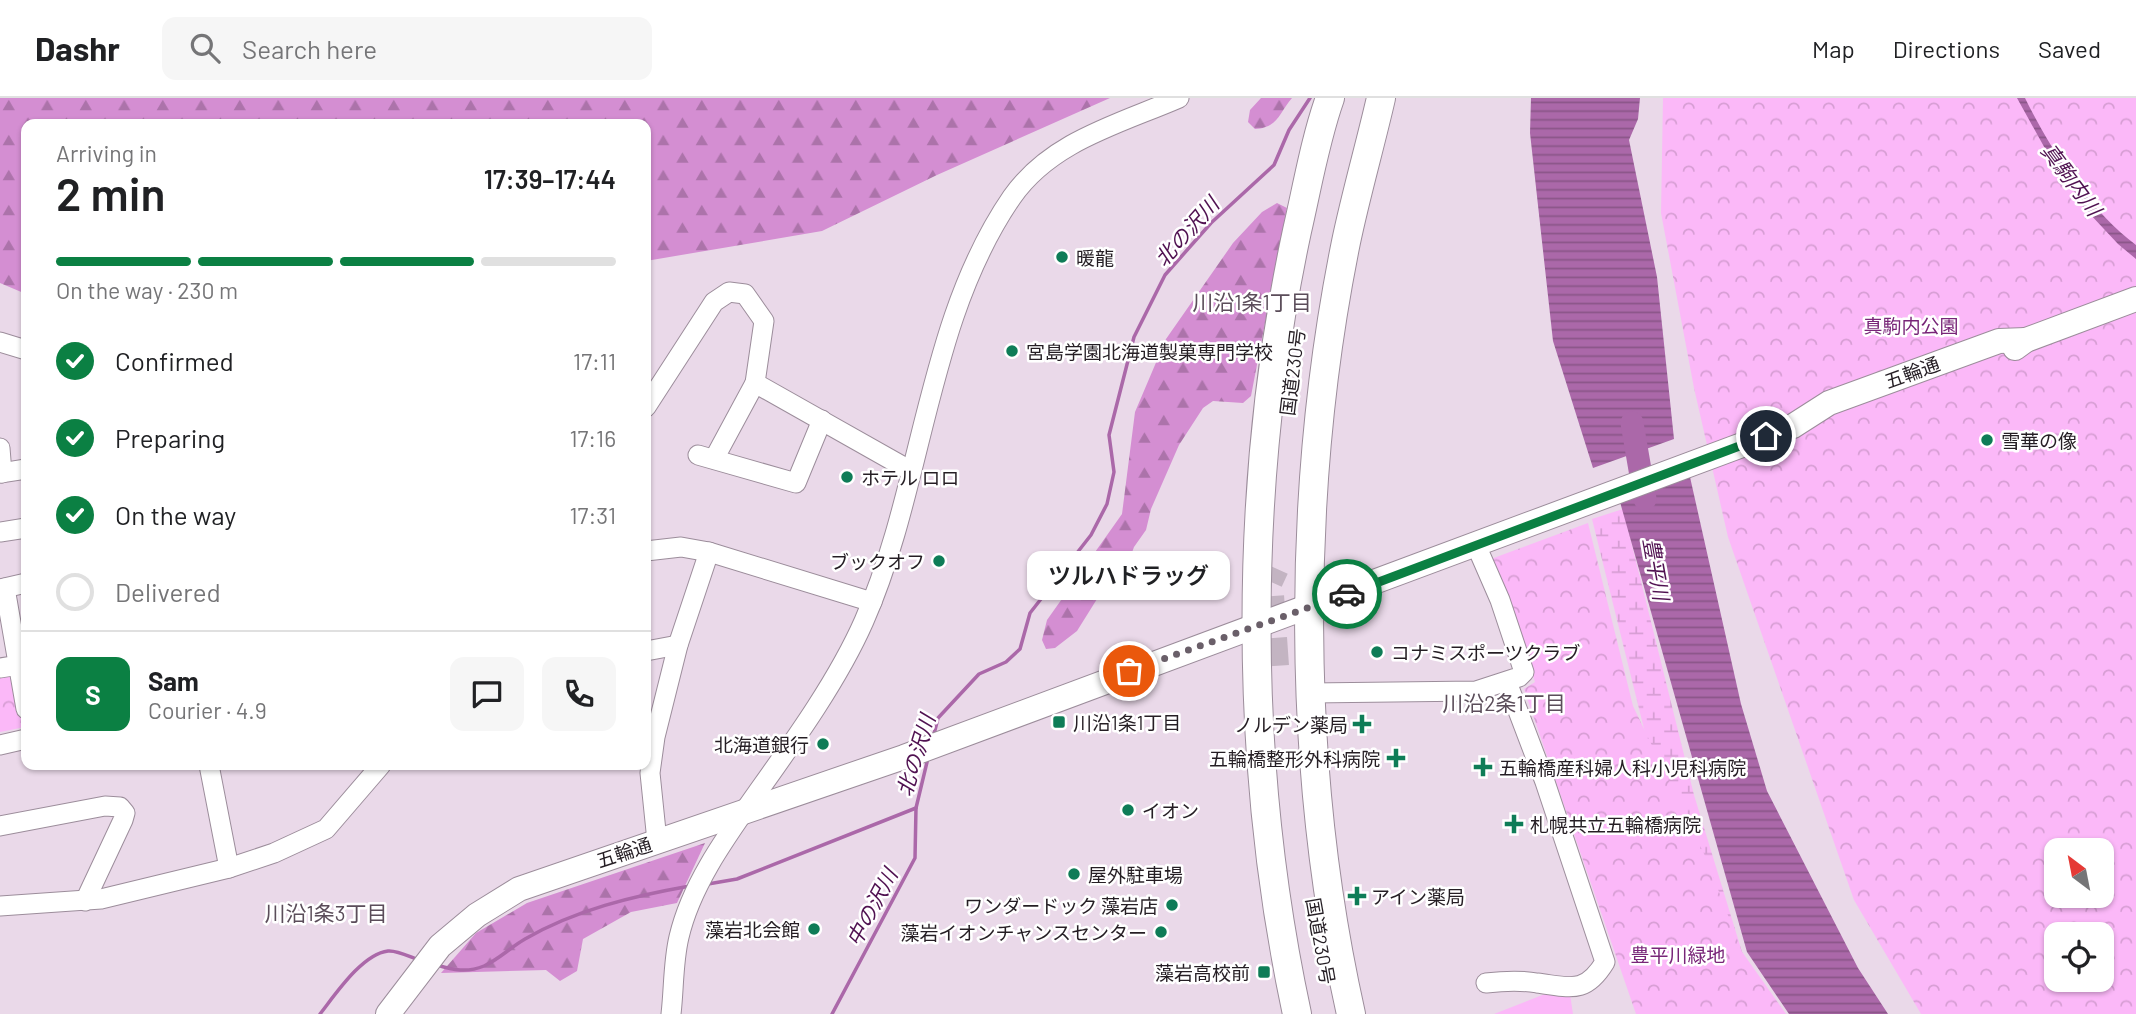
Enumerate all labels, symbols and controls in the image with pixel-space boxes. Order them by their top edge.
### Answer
search box [162,17,652,80]
text: Dashr [35,28,120,68]
icon: search [186,29,224,67]
text: Search here [242,33,377,64]
text: Map [1812,34,1855,63]
text: Directions [1893,34,2000,63]
text: Saved [2038,34,2101,63]
water label: 真駒内川 [2037,138,2108,222]
text: Arriving in [56,139,157,167]
text: 17:39–17:44 [484,163,616,194]
text: 2 min [56,165,165,220]
water label: 北の沢川 [1149,190,1225,271]
place label: 暖龍 [1076,246,1114,269]
marker: 暖龍 [1054,249,1070,265]
text: On the way · 230 m [56,276,238,304]
district label: 川沿1条1丁目 [1192,289,1312,314]
park label: 真駒内公園 [1863,314,1959,337]
street label: 国道230号 [1275,327,1309,417]
place label: 宮島学園北海道製菓専門学校 [1026,340,1273,363]
icon: check [56,342,94,380]
marker: 宮島学園北海道製菓専門学校 [1004,343,1020,359]
text: Confirmed [115,345,234,376]
text: 17:11 [573,347,616,375]
street label: 五輪通 [1881,351,1943,393]
pin [1736,406,1796,466]
icon: home [1747,417,1785,455]
icon: check [56,419,94,457]
text: Preparing [115,422,225,453]
text: 17:16 [569,424,616,452]
place label: 雪華の像 [2001,429,2077,452]
marker: 雪華の像 [1979,432,1995,448]
place label: ホテル ロロ [861,466,960,489]
marker: ホテル ロロ [839,469,855,485]
icon: check [56,496,94,534]
text: On the way [115,499,236,530]
text: 17:31 [570,501,616,529]
water label: 豊平川 [1639,536,1675,604]
place label: ブックオフ [830,550,925,573]
callout: ツルハドラッグ [1028,552,1230,601]
marker: ブックオフ [931,553,947,569]
courier [1312,559,1382,629]
text: ツルハドラッグ [1048,561,1209,589]
icon: car [1328,575,1366,613]
text: Delivered [115,576,221,607]
pin [1099,641,1159,701]
place label: コナミスポーツクラブ [1391,641,1581,664]
marker: コナミスポーツクラブ [1369,644,1385,660]
icon: bag [1110,652,1148,690]
button: chat [450,657,524,731]
button: phone [542,657,616,731]
text: Sam [148,665,199,696]
text: S [85,679,101,710]
district label: 川沿2条1丁目 [1442,690,1566,715]
text: Courier · 4.9 [148,696,267,724]
water label: 北の沢川 [891,709,940,799]
place label: 川沿1条1丁目 [1073,711,1181,734]
place label: ノルデン薬局 [1234,713,1348,736]
marker: 川沿1条1丁目 [1051,714,1067,730]
marker: ノルデン薬局 [1354,716,1370,732]
place label: 北海道銀行 [714,733,809,756]
marker: 北海道銀行 [815,736,831,752]
place label: 五輪橋整形外科病院 [1209,747,1380,770]
marker: 五輪橋整形外科病院 [1386,748,1406,768]
place label: 五輪橋産科婦人科小児科病院 [1499,756,1746,779]
marker: 五輪橋産科婦人科小児科病院 [1473,757,1493,777]
place label: イオン [1142,799,1199,822]
marker: イオン [1120,802,1136,818]
place label: 札幌共立五輪橋病院 [1530,813,1701,836]
marker: 札幌共立五輪橋病院 [1504,814,1524,834]
street label: 五輪通 [593,832,655,872]
north arrow [2044,838,2114,908]
map controls [2044,838,2114,992]
water label: 中の沢川 [840,862,903,950]
place label: 屋外駐車場 [1088,863,1183,886]
marker: 屋外駐車場 [1066,866,1082,882]
place label: アイン薬局 [1371,885,1465,908]
marker: アイン薬局 [1349,888,1365,904]
place label: ワンダードック 藻岩店 [964,894,1158,917]
street label: 国道230号 [1302,896,1340,986]
marker: ワンダードック 藻岩店 [1164,897,1180,913]
district label: 川沿1条3丁目 [264,900,388,925]
place label: 藻岩北会館 [705,918,800,941]
marker: 藻岩北会館 [806,921,822,937]
place label: 藻岩イオンチャンスセンター [901,921,1147,944]
button: locate [2044,922,2114,992]
marker: 藻岩イオンチャンスセンター [1153,924,1169,940]
park label: 豊平川緑地 [1630,943,1726,966]
place label: 藻岩高校前 [1155,961,1250,984]
marker: 藻岩高校前 [1256,964,1272,980]

